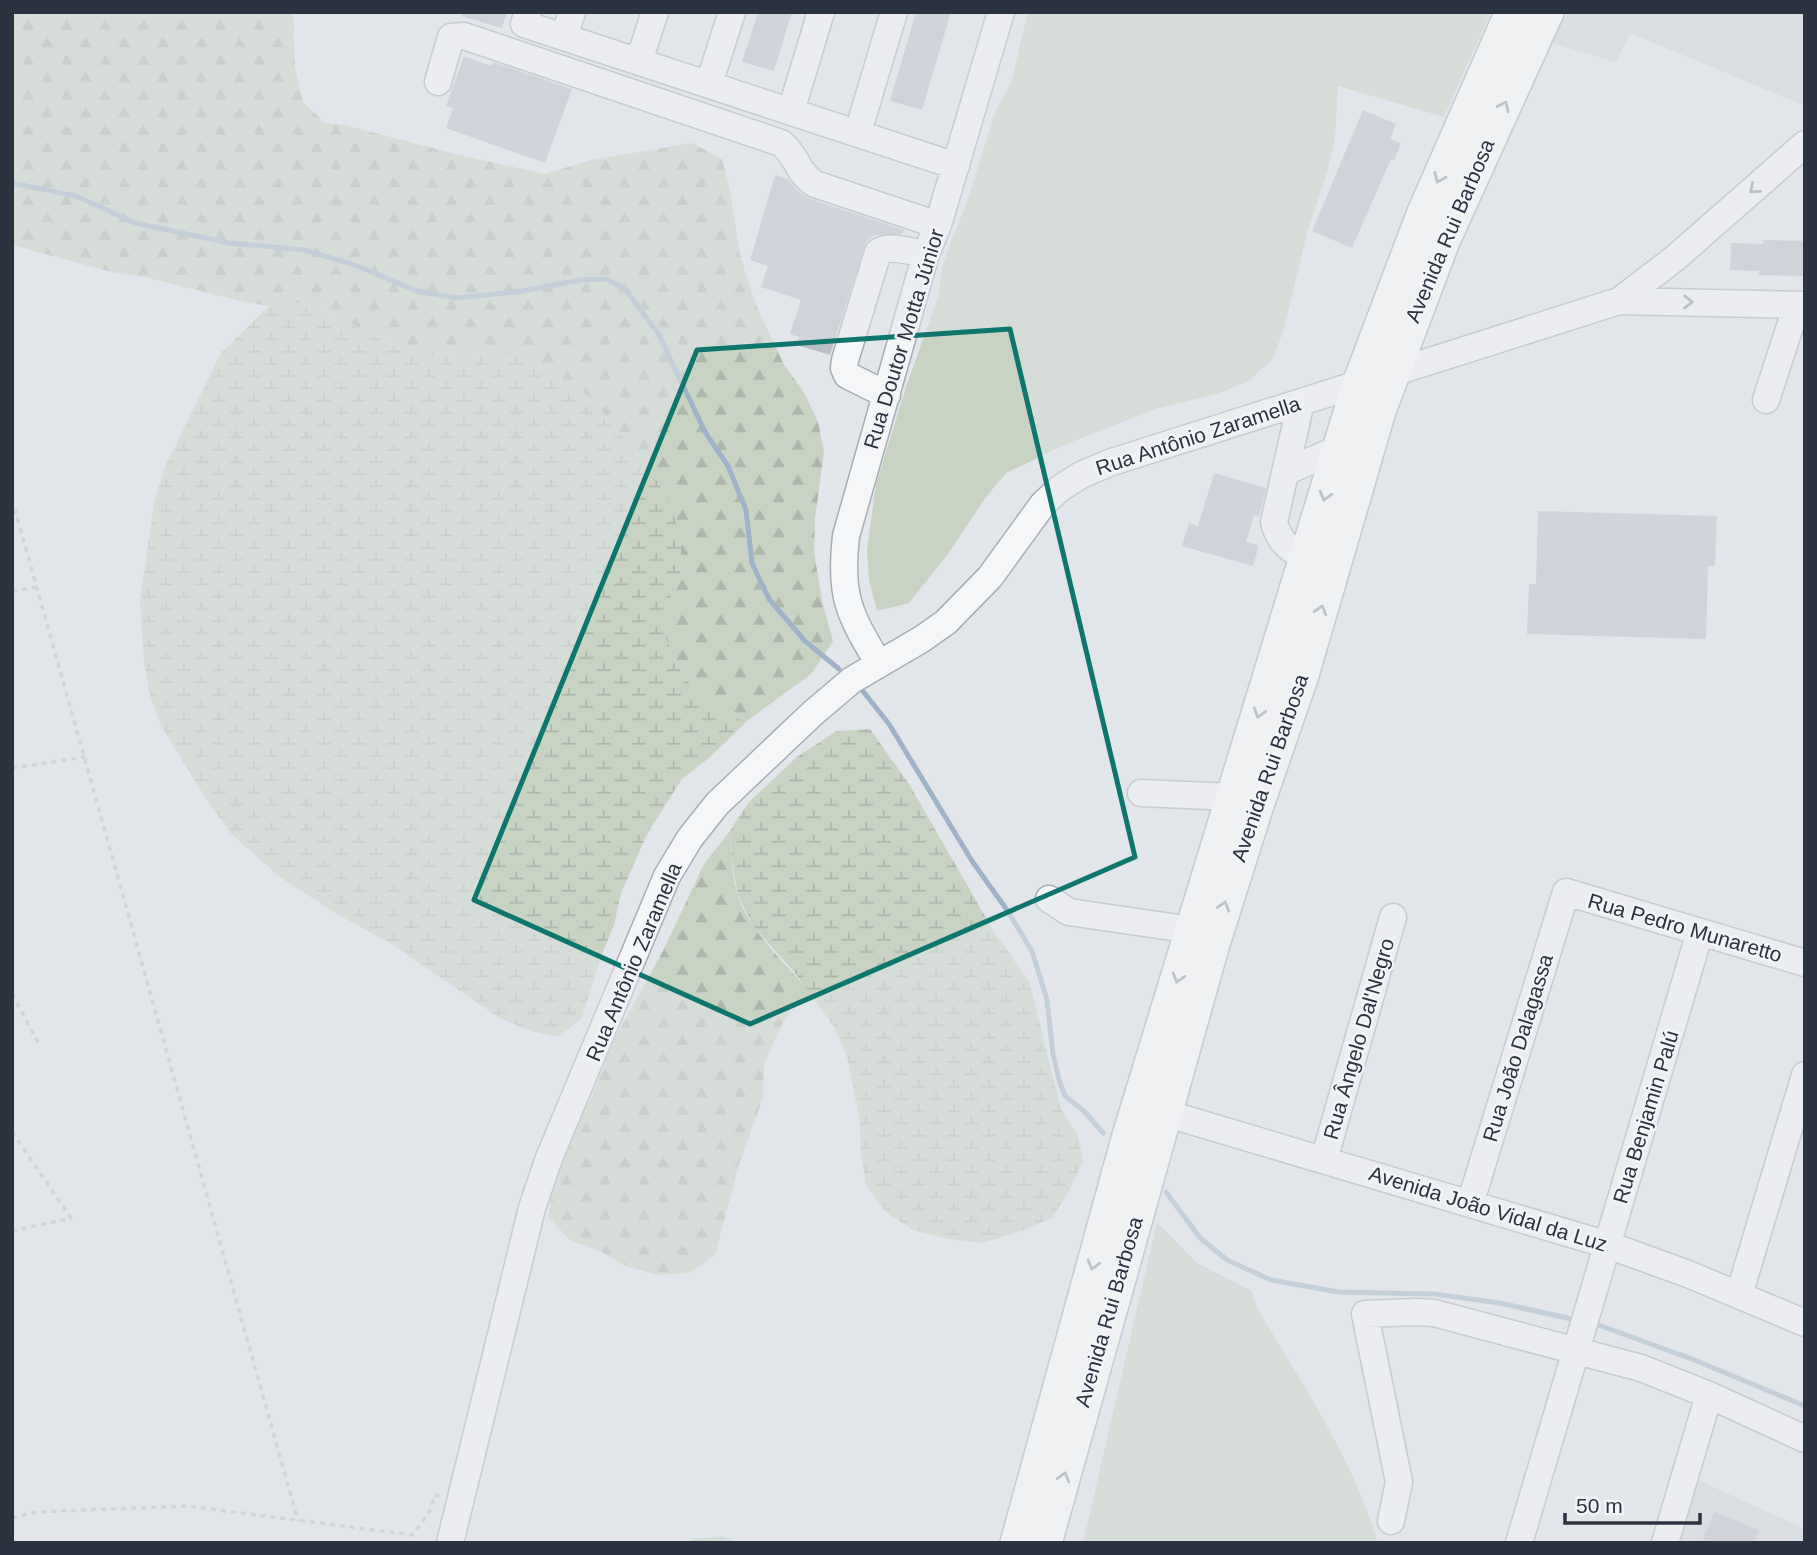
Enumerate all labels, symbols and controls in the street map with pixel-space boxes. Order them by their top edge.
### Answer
one-way arrow [1496,101,1510,114]
street label: Avenida Rui Barbosa [1400,135,1499,326]
one-way arrow [1433,171,1447,184]
one-way arrow [1749,181,1762,193]
street label: Rua Doutor Motta Júnior [859,226,948,452]
one-way arrow [1683,294,1693,310]
street label: Rua Antônio Zaramella [1093,391,1303,479]
one-way arrow [1318,489,1333,501]
one-way arrow [1312,604,1327,616]
street label: Avenida Rui Barbosa [1227,671,1313,865]
one-way arrow [1253,707,1267,719]
street label: Rua Antônio Zaramella [581,859,686,1065]
street label: Rua Pedro Munaretto [1585,889,1785,966]
one-way arrow [1215,900,1230,912]
street label: Rua Ângelo Dal'Negro [1319,936,1398,1142]
street label: Rua João Dalagassa [1478,951,1557,1144]
one-way arrow [1171,971,1186,983]
street label: Rua Benjamin Palú [1608,1028,1683,1206]
street label: Avenida João Vidal da Luz [1366,1161,1610,1256]
street label: Avenida Rui Barbosa [1070,1214,1147,1410]
one-way arrow [1087,1259,1101,1271]
one-way arrow [1055,1471,1070,1483]
scale bar [1565,1482,1700,1526]
text: 50 m [1576,1494,1623,1517]

